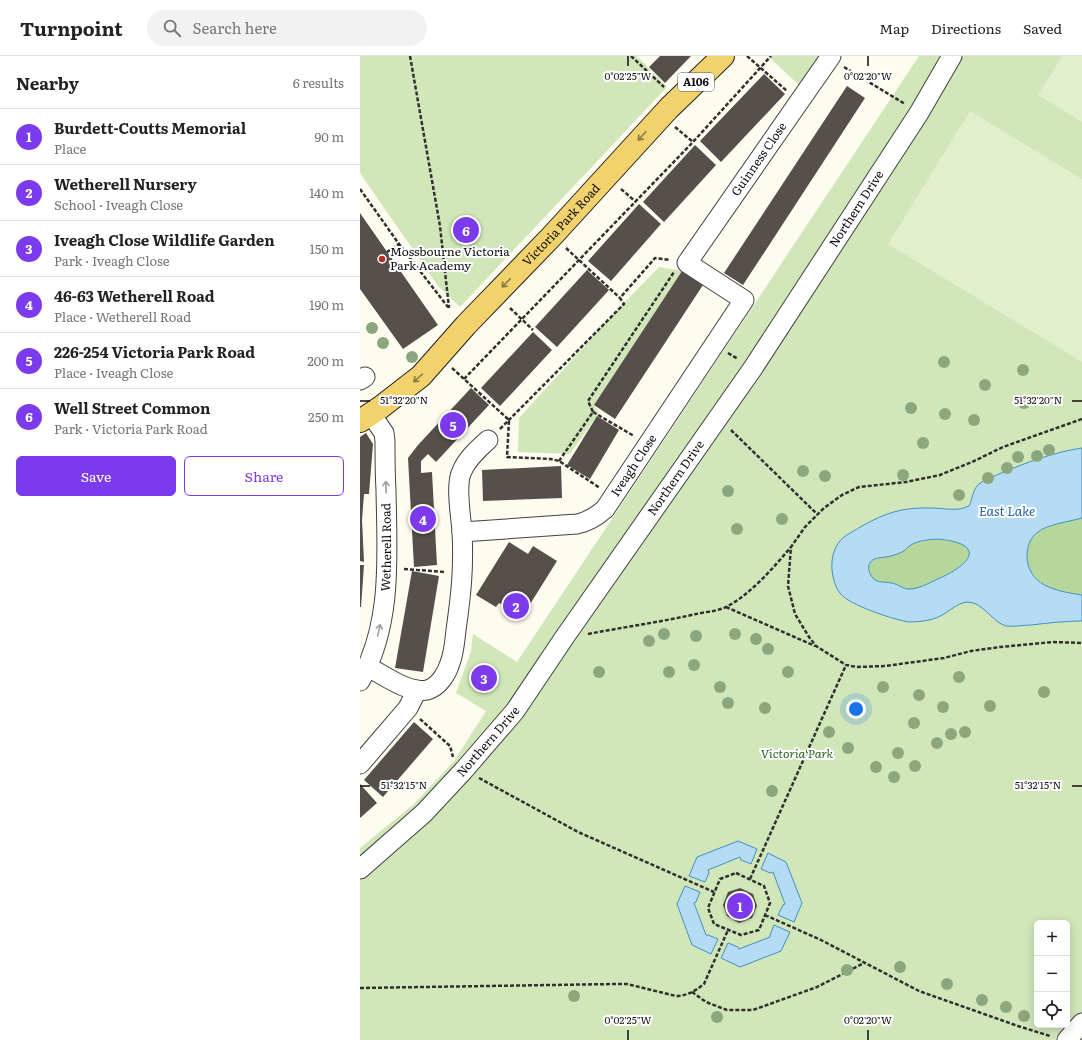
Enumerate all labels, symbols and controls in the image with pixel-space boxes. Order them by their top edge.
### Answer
search box [147,10,427,46]
text: Turnpoint [20,14,123,42]
text: Search here [193,16,277,39]
icon: search [161,17,183,39]
text: Map [879,18,909,38]
text: Directions [931,18,1001,38]
text: Saved [1023,18,1062,38]
text: 0°02'25"W [604,68,652,83]
text: 0°02'20"W [844,68,892,83]
text: Nearby [16,70,79,95]
text: 6 results [293,73,344,92]
road number: A106 [678,73,714,91]
text: Burdett-Coutts Memorial [54,116,246,139]
street label: Guinness Close [726,118,790,199]
text: 1 [26,127,32,146]
text: 90 m [314,127,344,146]
one-way arrow [638,131,647,142]
text: Place [54,139,86,158]
street label: Northern Drive [824,166,887,250]
text: Wetherell Nursery [54,172,197,195]
street label: Victoria Park Road [518,179,604,270]
text: 2 [26,183,32,202]
text: 140 m [309,183,344,202]
text: School · Iveagh Close [54,195,183,214]
pin: 6 [453,215,479,245]
text: Iveagh Close Wildlife Garden [54,228,275,251]
text: 3 [25,239,33,258]
text: 150 m [309,239,344,258]
place label: Mossbourne Victoria Park Academy [390,242,510,274]
text: Park · Iveagh Close [54,251,170,270]
marker: Mossbourne Victoria Park Academy [377,254,387,264]
one-way arrow [501,278,511,288]
text: 46-63 Wetherell Road [54,284,215,307]
text: 4 [25,295,33,314]
text: 190 m [309,295,344,314]
text: Place · Wetherell Road [54,307,191,326]
text: 226-254 Victoria Park Road [54,340,255,363]
text: 5 [25,351,33,370]
text: 200 m [307,351,344,370]
text: Place · Iveagh Close [54,363,173,382]
one-way arrow [413,374,423,383]
text: 51°32'20"N [380,392,428,407]
text: 51°32'20"N [1014,392,1062,407]
text: Well Street Common [54,396,211,419]
text: 6 [25,407,33,426]
text: 250 m [308,407,344,426]
pin: 5 [440,410,466,440]
text: Park · Victoria Park Road [54,419,208,438]
street label: Iveagh Close [606,430,660,500]
street label: Northern Drive [642,436,708,519]
button: Save [16,456,176,496]
button: Share [184,456,344,496]
one-way arrow [382,481,390,494]
water label: East Lake [979,501,1035,520]
street label: Wetherell Road [376,502,395,592]
pin: 4 [410,504,436,534]
pin: 2 [503,591,529,621]
one-way arrow [376,624,383,637]
pin: 3 [471,663,497,693]
your location [846,699,866,719]
street label: Northern Drive [452,703,524,781]
park label: Victoria Park [761,744,834,762]
text: 51°32'15"N [381,777,427,792]
text: 51°32'15"N [1015,777,1061,792]
pin: 1 [727,891,753,921]
map controls [1034,920,1070,1028]
button: + [1034,920,1070,956]
button: − [1034,956,1070,992]
button: locate [1034,992,1070,1028]
text: 0°02'25"W [604,1012,652,1027]
text: 0°02'20"W [844,1012,892,1027]

